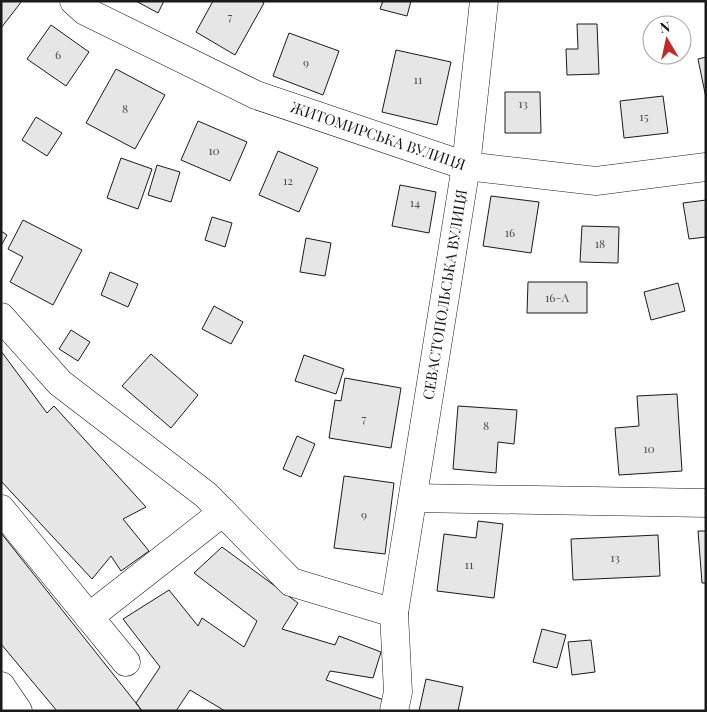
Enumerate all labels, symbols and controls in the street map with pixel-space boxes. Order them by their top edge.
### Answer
house number: 7 [228,8,233,24]
north arrow [642,15,692,65]
text: N [658,16,671,37]
house number: 6 [55,46,61,62]
house number: 9 [303,54,309,70]
house number: 11 [414,71,423,87]
house number: 13 [518,95,528,111]
street label: ЖИТОМИРСЬКА ВУЛИЦЯ [288,96,469,174]
house number: 8 [122,100,128,116]
house number: 15 [639,108,649,124]
house number: 10 [208,142,220,158]
house number: 12 [283,172,293,188]
street label: СЕВАСТОПОЛЬСЬКА ВУЛИЦЯ [417,187,471,401]
house number: 14 [410,194,420,210]
house number: 16 [505,224,515,240]
house number: 18 [595,235,605,251]
house number: 16-А [545,289,570,305]
house number: 7 [362,410,367,426]
house number: 8 [483,417,489,433]
house number: 10 [643,440,655,456]
house number: 9 [361,506,367,522]
house number: 13 [610,549,620,565]
house number: 11 [465,556,474,572]

